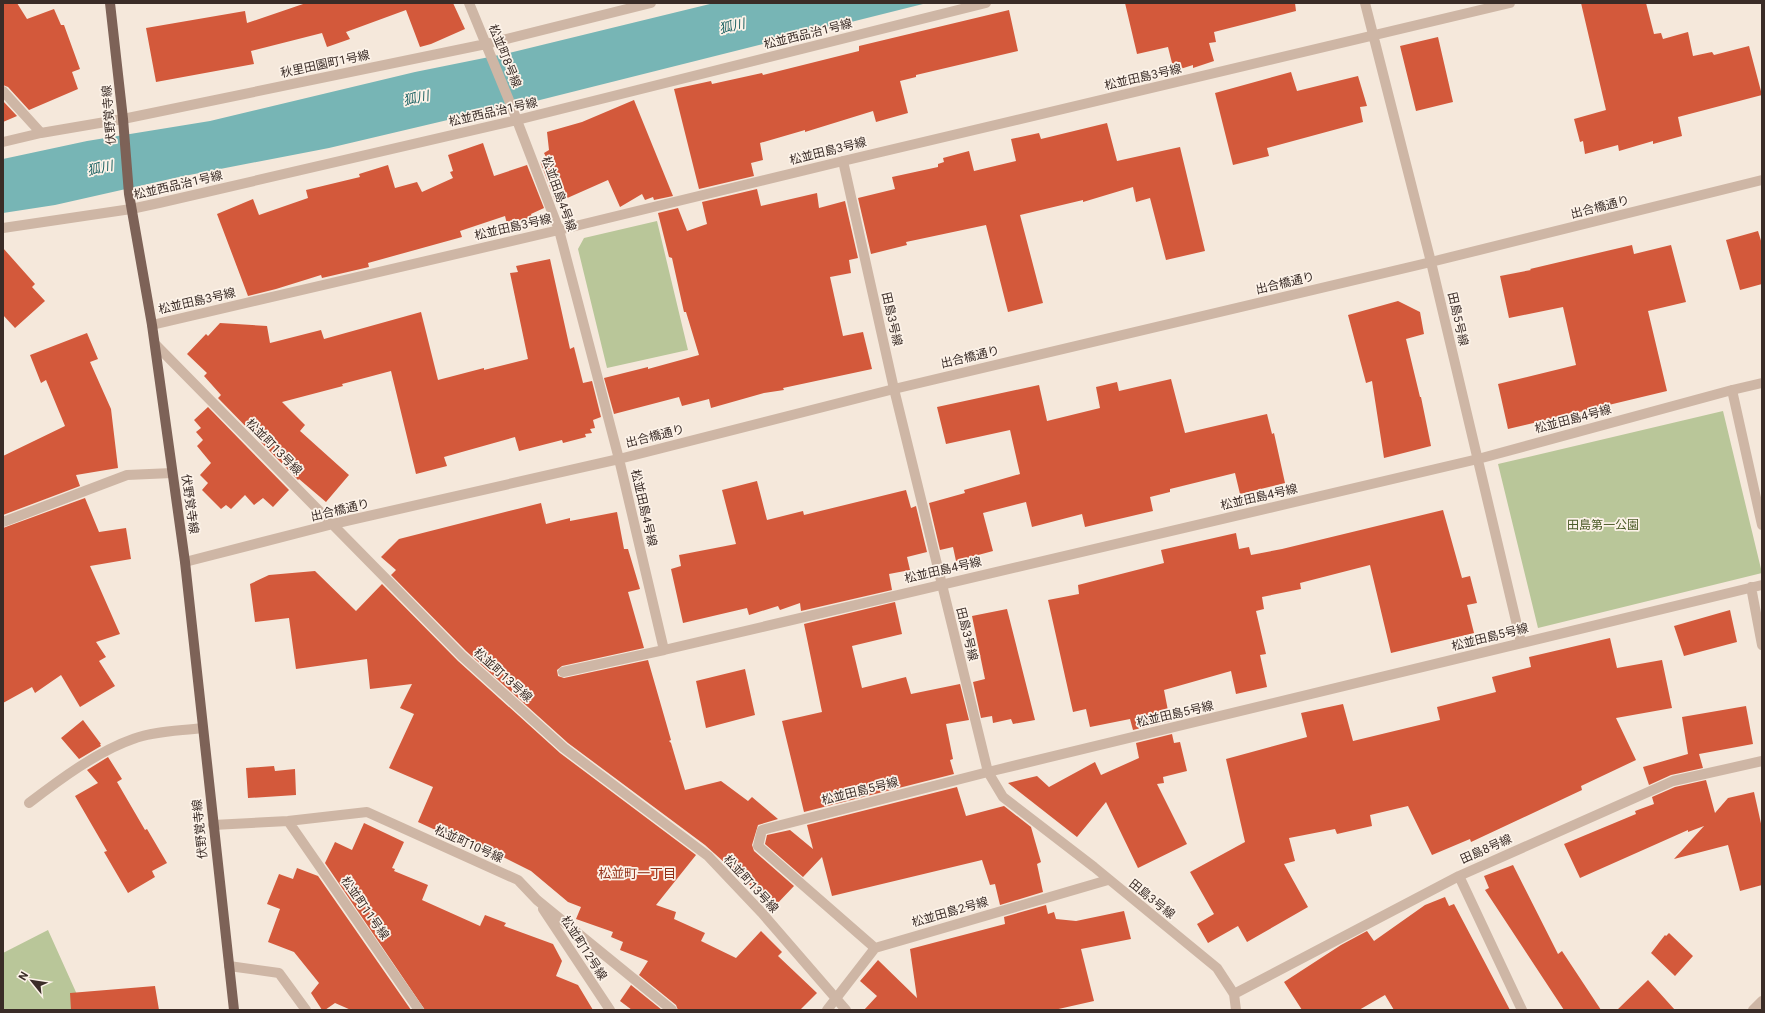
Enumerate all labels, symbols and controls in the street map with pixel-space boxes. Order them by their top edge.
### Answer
water label: 狐川 [718,15,748,36]
street label: 松並西品治1号線 [762,16,854,52]
street label: 松並町8号線 [486,22,524,90]
street label: 秋里田園町1号線 [279,48,371,80]
street label: 松並田島3号線 [1103,61,1183,93]
street label: 伏野覚寺線 [99,84,119,146]
water label: 狐川 [402,88,432,108]
street label: 松並西品治1号線 [447,95,539,129]
street label: 松並田島3号線 [788,135,868,167]
street label: 松並田島4号線 [539,155,579,233]
water label: 狐川 [86,158,116,178]
street label: 松並西品治1号線 [132,168,224,202]
street label: 出合橋通り [1569,193,1631,221]
street label: 松並田島3号線 [473,211,553,243]
street label: 出合橋通り [1254,269,1316,297]
street label: 松並田島3号線 [157,285,237,317]
street label: 田島3号線 [879,291,905,347]
street label: 田島5号線 [1445,291,1471,347]
street label: 出合橋通り [939,343,1001,371]
street label: 松並田島4号線 [1533,402,1613,436]
street label: 松並町13号線 [243,416,305,478]
street label: 出合橋通り [624,422,686,450]
street label: 松並田島4号線 [628,468,660,548]
street label: 伏野覚寺線 [179,473,201,535]
street label: 松並田島4号線 [1219,481,1299,513]
street label: 出合橋通り [309,496,371,524]
park label: 田島第一公園 [1567,518,1639,532]
street label: 松並田島4号線 [903,554,983,586]
street label: 田島3号線 [954,606,980,662]
street label: 松並田島5号線 [1450,621,1530,653]
street label: 松並町13号線 [471,645,535,705]
street label: 松並田島5号線 [1135,698,1215,730]
street label: 松並田島5号線 [820,775,900,807]
street label: 伏野覚寺線 [190,798,210,860]
street label: 松並町10号線 [433,823,505,865]
street label: 田島8号線 [1458,831,1514,867]
street label: 松並町13号線 [721,852,781,916]
district label: 松並町一丁目 [598,866,676,881]
street label: 松並町11号線 [338,874,392,942]
street label: 田島3号線 [1126,876,1178,922]
street label: 松並田島2号線 [910,894,990,930]
street label: 松並町12号線 [558,913,610,983]
north arrow [12,961,52,1001]
text: N [16,969,31,983]

